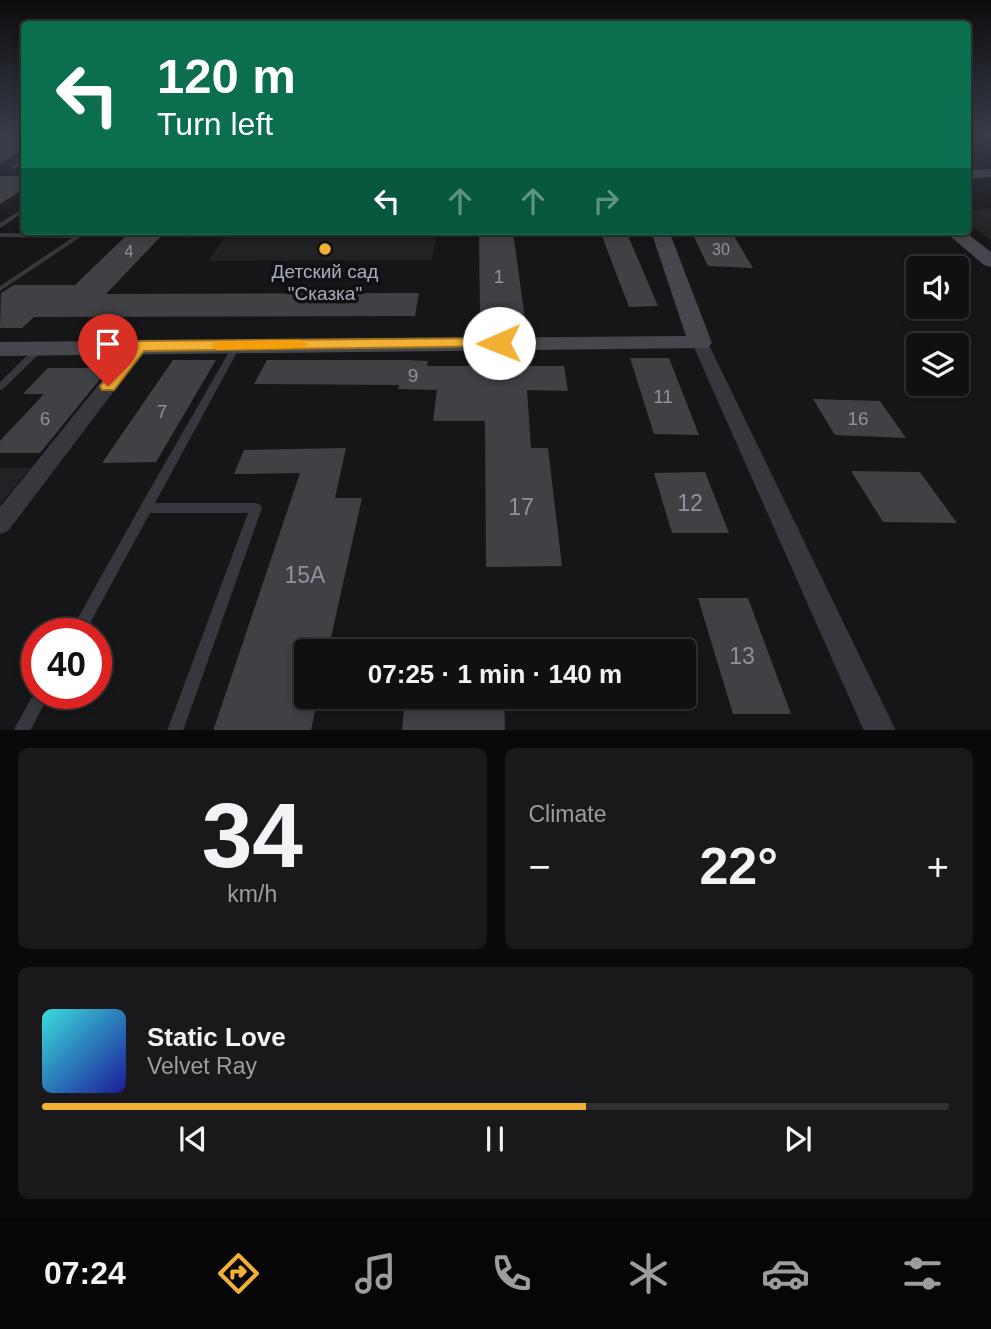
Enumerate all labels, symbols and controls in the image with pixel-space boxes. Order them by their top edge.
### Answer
icon: left [42,49,133,140]
text: 120 m [157,49,296,103]
text: Turn left [157,106,273,142]
icon: left [368,182,406,220]
icon: ahead [441,182,479,220]
icon: ahead [514,182,552,220]
icon: right [587,182,625,220]
marker: Детский сад "Сказка" [317,241,333,257]
house number: 30 [712,241,730,258]
house number: 4 [125,243,134,260]
map controls [906,256,969,396]
button: sound [906,256,969,319]
place label: Детский сад "Сказка" [272,261,378,304]
house number: 1 [494,266,504,287]
position arrow [462,306,536,380]
pin [78,314,138,386]
icon: arrive [89,325,127,363]
button: layers [906,333,969,396]
house number: 9 [408,365,418,386]
house number: 11 [653,386,673,407]
house number: 7 [157,401,167,422]
house number: 6 [40,408,50,429]
house number: 16 [847,408,869,429]
house number: 12 [677,490,703,516]
house number: 17 [508,494,534,520]
house number: 15А [285,562,326,588]
speed limit sign: 40 [21,618,112,709]
house number: 13 [729,643,755,669]
text: 07:25 · 1 min · 140 m [368,659,622,689]
text: 34 [202,785,303,886]
text: Climate [529,801,606,827]
text: 22° [699,837,778,895]
text: − [529,846,551,888]
text: + [927,846,949,888]
text: km/h [227,881,277,907]
text: Static Love [147,1022,286,1052]
text: Velvet Ray [147,1053,257,1079]
icon: previous [174,1120,212,1158]
icon: pause [476,1120,514,1158]
icon: next [779,1120,817,1158]
icon: directions [214,1249,263,1298]
icon: music [351,1249,400,1298]
icon: phone [487,1249,536,1298]
icon: climate [624,1249,673,1298]
icon: car [761,1249,810,1298]
icon: filters [898,1249,947,1298]
text: 07:24 [44,1255,126,1291]

